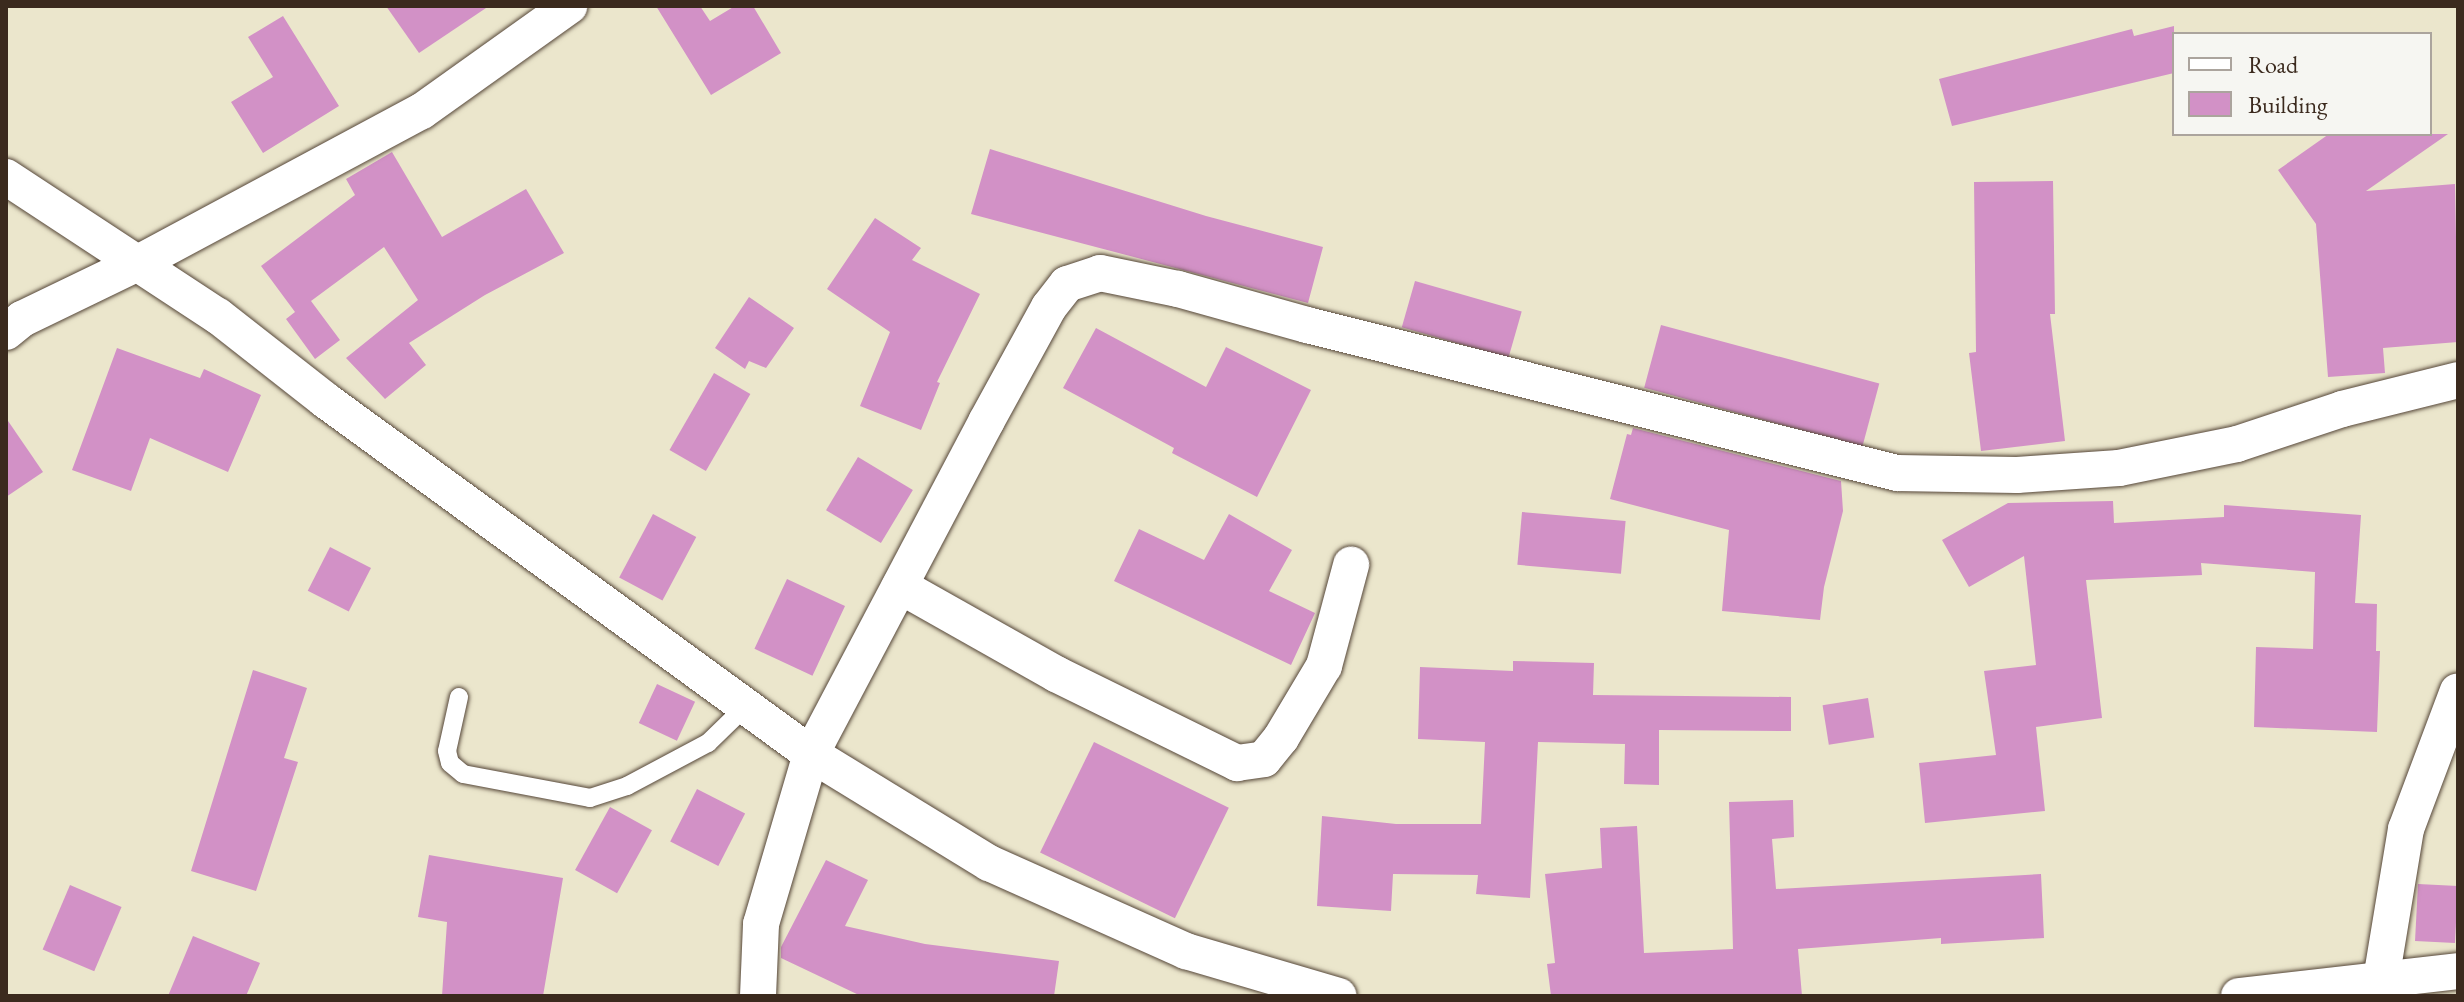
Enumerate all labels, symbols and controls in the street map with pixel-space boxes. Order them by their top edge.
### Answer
legend [2172,32,2432,136]
text: Road [2248,49,2298,80]
text: Building [2248,89,2328,120]

